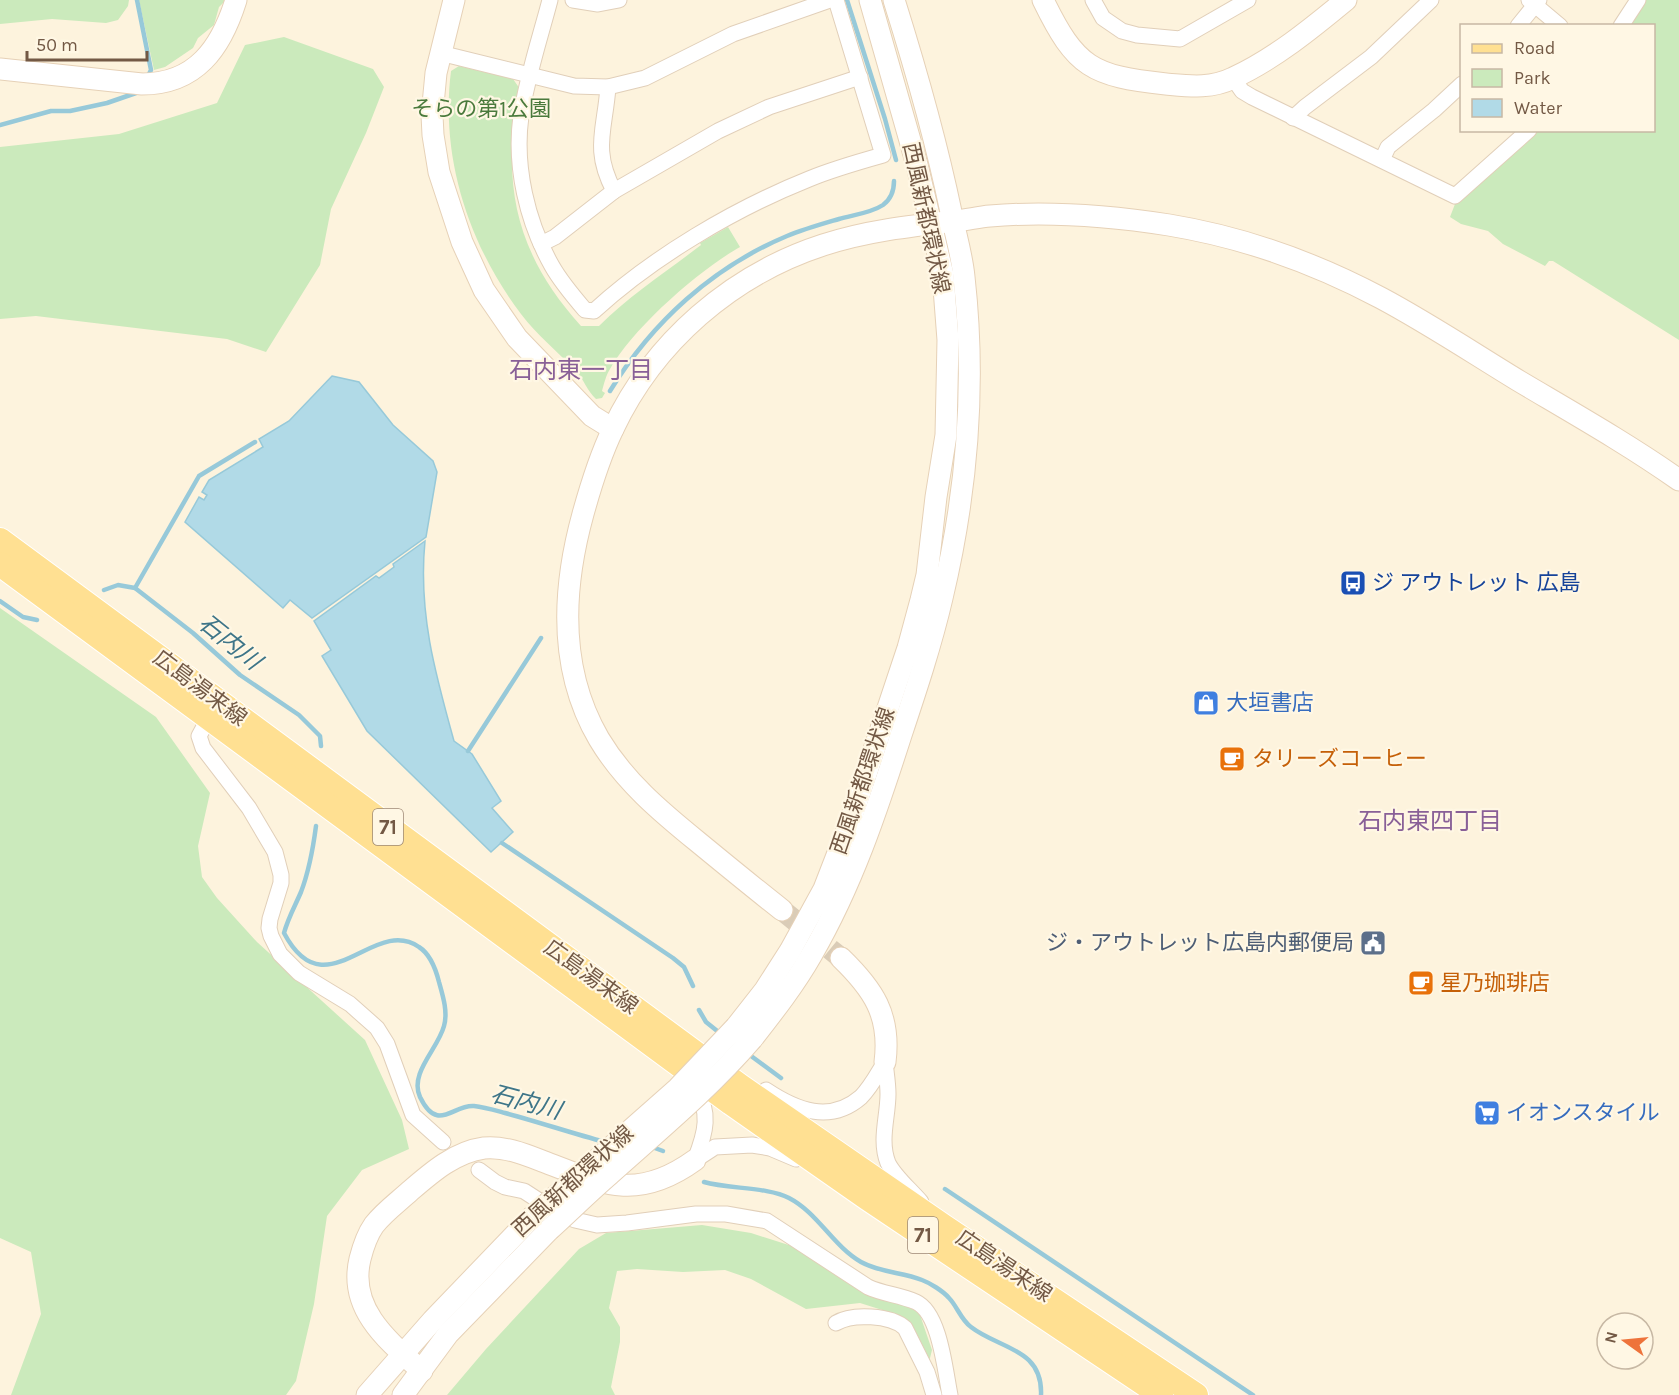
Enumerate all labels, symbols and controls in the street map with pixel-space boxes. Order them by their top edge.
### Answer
scale bar [27,24,147,62]
legend [1460,24,1655,132]
text: 50 m [36,34,78,56]
text: Road [1514,37,1555,59]
text: Park [1514,67,1551,89]
park label: そらの第1公園 [411,96,551,122]
text: Water [1514,97,1562,119]
street label: 西風新都環状線 [897,140,955,296]
district label: 石内東一丁目 [509,356,653,384]
bus stop icon: ジ アウトレット 広島 [1338,568,1368,598]
place label: ジ アウトレット 広島 [1372,570,1580,596]
water label: 石内川 [193,608,269,677]
street label: 広島湯来線 [148,645,252,731]
shop icon: 大垣書店 [1191,688,1221,718]
place label: 大垣書店 [1226,690,1314,716]
street label: 西風新都環状線 [826,704,900,858]
cafe icon: タリーズコーヒー [1217,744,1247,774]
place label: タリーズコーヒー [1252,746,1427,772]
district label: 石内東四丁目 [1358,807,1502,835]
road number: 71 [373,809,403,845]
public building icon: ジ・アウトレット広島内郵便局 [1358,928,1388,958]
place label: ジ・アウトレット広島内郵便局 [1046,930,1354,956]
street label: 広島湯来線 [539,934,643,1020]
cafe icon: 星乃珈琲店 [1406,968,1436,998]
place label: 星乃珈琲店 [1440,970,1550,996]
water label: 石内川 [488,1079,567,1126]
supermarket icon: イオンスタイル [1472,1098,1502,1128]
place label: イオンスタイル [1506,1100,1660,1126]
street label: 西風新都環状線 [507,1120,639,1242]
road number: 71 [908,1217,938,1253]
street label: 広島湯来線 [951,1224,1057,1308]
north arrow [1595,1311,1655,1371]
text: N [1600,1329,1622,1345]

